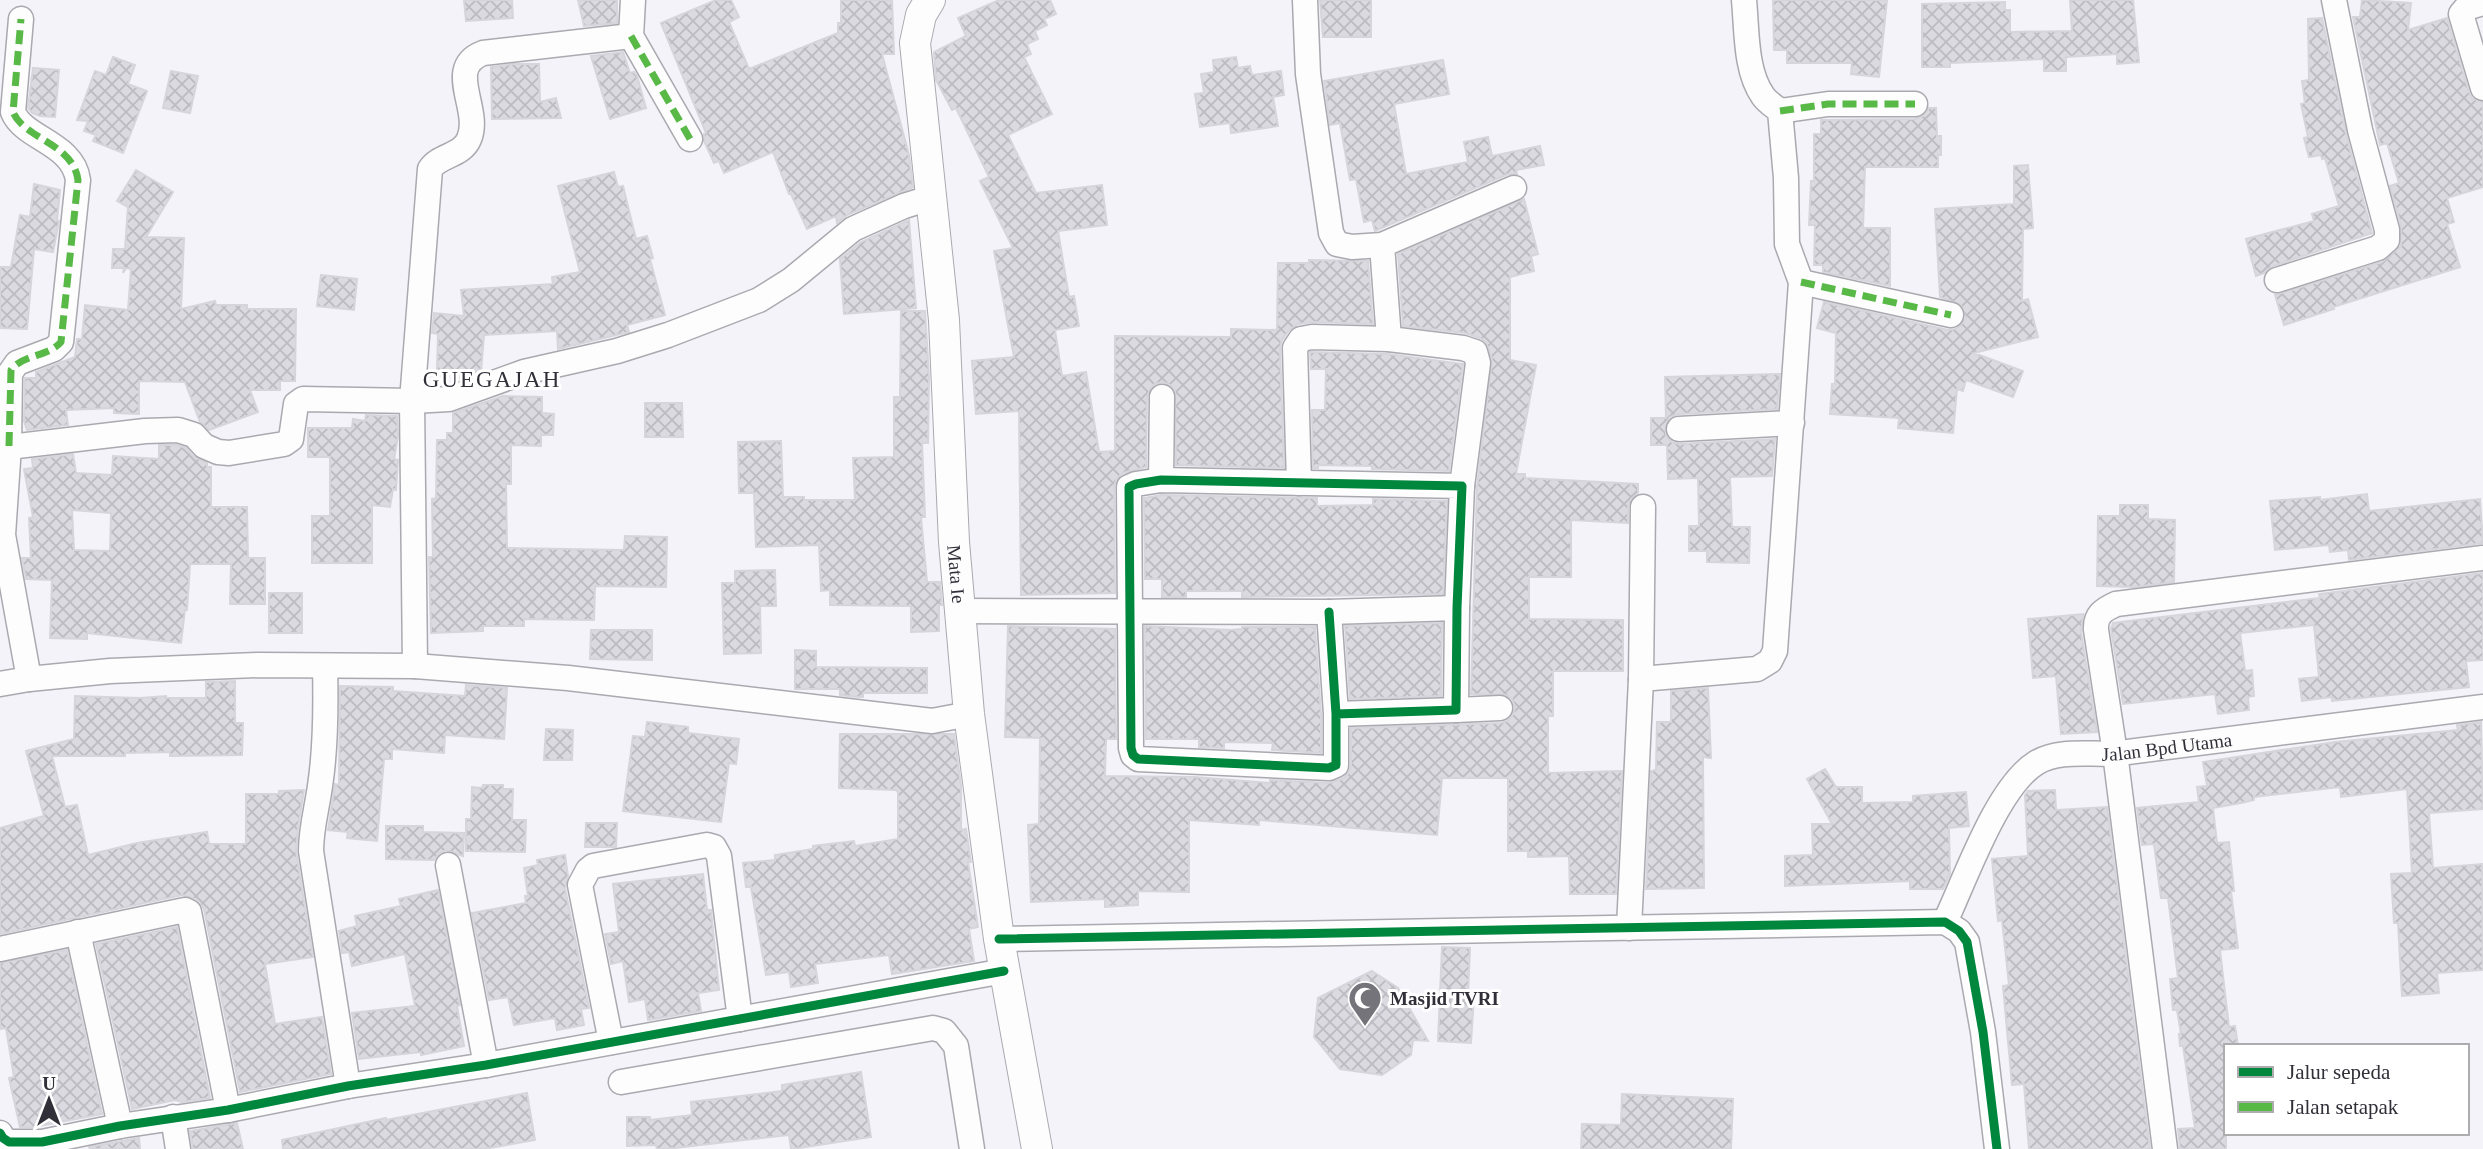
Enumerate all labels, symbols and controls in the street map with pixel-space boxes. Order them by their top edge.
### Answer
district label: GUEGAJAH [423,367,561,392]
street label: Mata Ie [943,544,969,604]
street label: Jalan Bpd Utama [2102,729,2234,765]
mosque icon: Masjid TVRI [1346,979,1384,1028]
place label: Masjid TVRI [1390,988,1499,1009]
legend [2224,1044,2469,1135]
text: Jalur sepeda [2287,1060,2391,1084]
north arrow [14,1065,84,1135]
text: U [42,1073,56,1094]
text: Jalan setapak [2287,1095,2399,1119]

